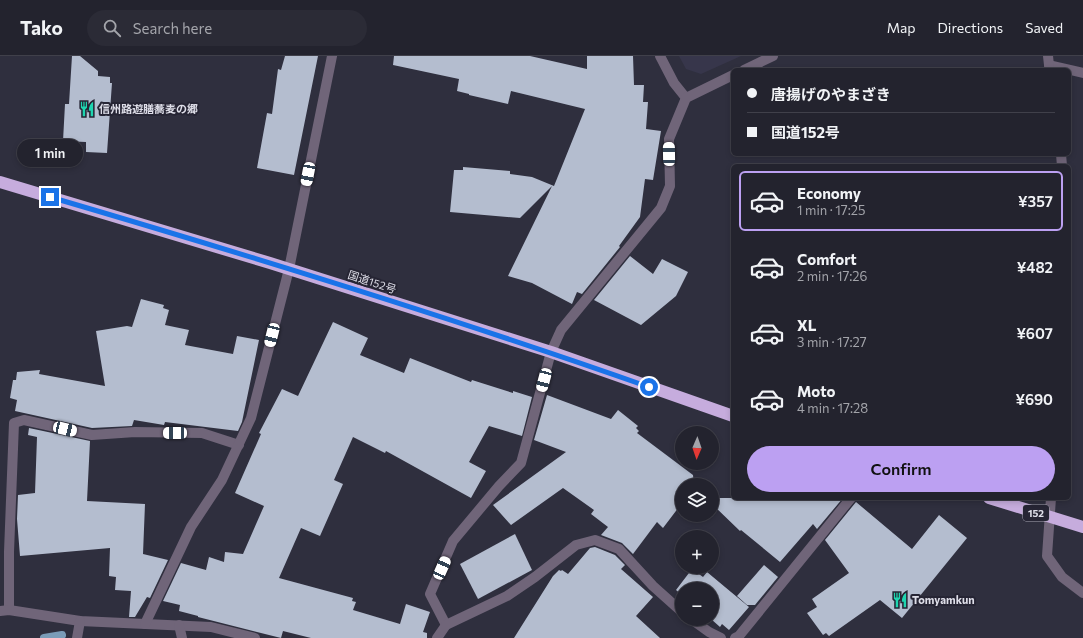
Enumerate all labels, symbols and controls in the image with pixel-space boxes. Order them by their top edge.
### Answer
search box [87,10,367,46]
text: Tako [20,16,63,39]
icon: search [101,17,123,39]
text: Search here [133,19,212,37]
text: Map [887,19,916,36]
text: Directions [938,19,1003,36]
text: Saved [1025,19,1063,36]
text: 唐揚げのやまざき [771,85,891,103]
restaurant icon: 信州路遊膳蕎麦の郷 [78,100,96,118]
place label: 信州路遊膳蕎麦の郷 [99,102,198,115]
text: 国道152号 [771,123,840,141]
callout: 1 min [17,139,83,167]
car [663,142,675,166]
text: 1 min [35,145,65,161]
car [300,161,316,187]
icon: car [749,183,785,219]
text: Economy [797,184,861,202]
route end [41,188,59,206]
text: ¥357 [1018,192,1053,210]
text: 1 min · 17:25 [797,202,865,218]
icon: car [749,249,785,285]
text: Comfort [797,250,857,268]
text: ¥482 [1017,258,1053,276]
street label: 国道152号 [346,268,398,295]
text: 2 min · 17:26 [797,268,867,284]
icon: car [749,315,785,351]
text: XL [797,316,816,334]
car [263,322,281,348]
text: ¥607 [1016,324,1053,342]
text: 3 min · 17:27 [797,334,867,350]
car [535,367,553,393]
route start [640,378,658,396]
icon: car [749,381,785,417]
text: Moto [797,382,836,400]
text: ¥690 [1015,390,1053,408]
text: 4 min · 17:28 [797,400,868,416]
car [52,420,78,438]
north arrow [675,426,719,470]
map controls [675,426,719,626]
car [163,427,187,439]
button: Confirm [747,446,1055,492]
button: layers [675,478,719,522]
road number: 152 [1023,505,1049,521]
button: + [675,530,719,574]
car [432,555,452,581]
button: − [675,582,719,626]
restaurant icon: Tomyamkun [891,591,909,609]
place label: Tomyamkun [912,593,975,606]

